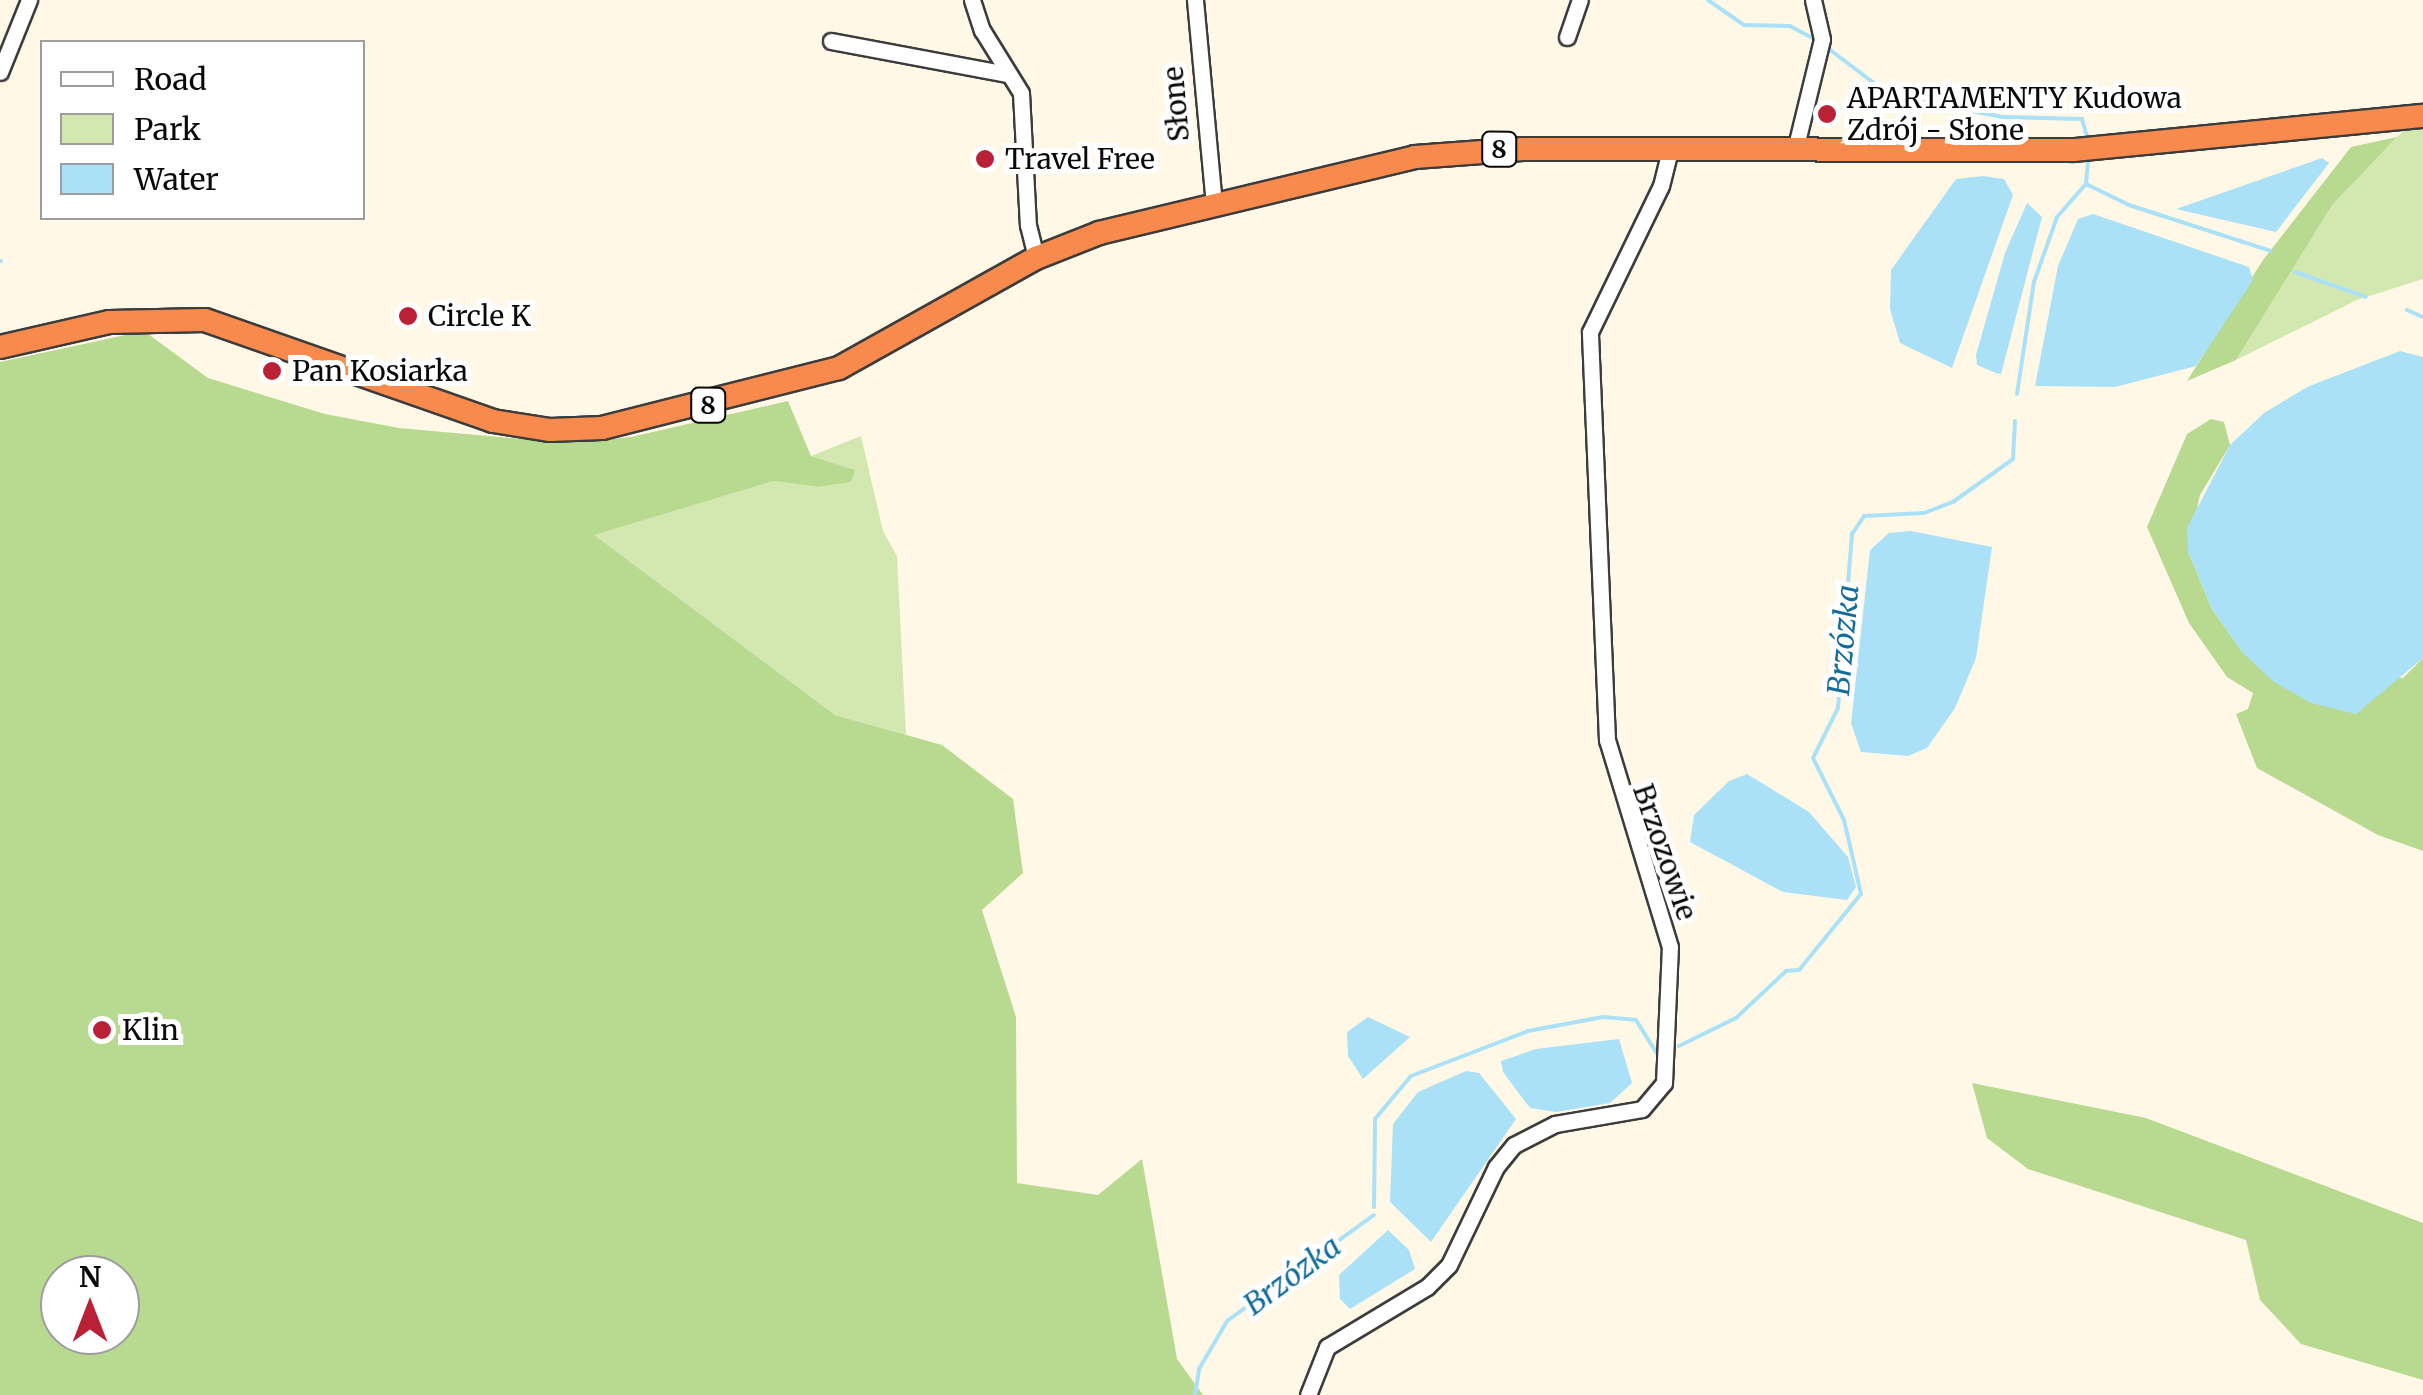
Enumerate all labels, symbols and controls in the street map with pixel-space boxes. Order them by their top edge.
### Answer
legend [40,40,365,220]
text: Road [134,60,207,98]
street label: Słone [1156,65,1196,143]
place label: APARTAMENTY Kudowa Zdrój - Słone [1847,81,2182,147]
marker: APARTAMENTY Kudowa Zdrój - Słone [1816,103,1838,125]
text: Park [134,110,201,148]
road number: 8 [1479,129,1519,169]
place label: Travel Free [1005,142,1155,176]
marker: Travel Free [974,148,996,170]
text: Water [134,160,219,198]
place label: Circle K [428,299,531,333]
marker: Circle K [397,305,419,327]
place label: Pan Kosiarka [292,354,468,388]
marker: Pan Kosiarka [261,360,283,382]
road number: 8 [688,385,728,425]
water label: Brzózka [1820,583,1866,697]
street label: Brzozowie [1626,780,1704,924]
place label: Klin [122,1013,179,1047]
marker: Klin [91,1019,113,1041]
water label: Brzózka [1237,1228,1347,1322]
north arrow [40,1255,140,1355]
text: N [79,1259,101,1295]

